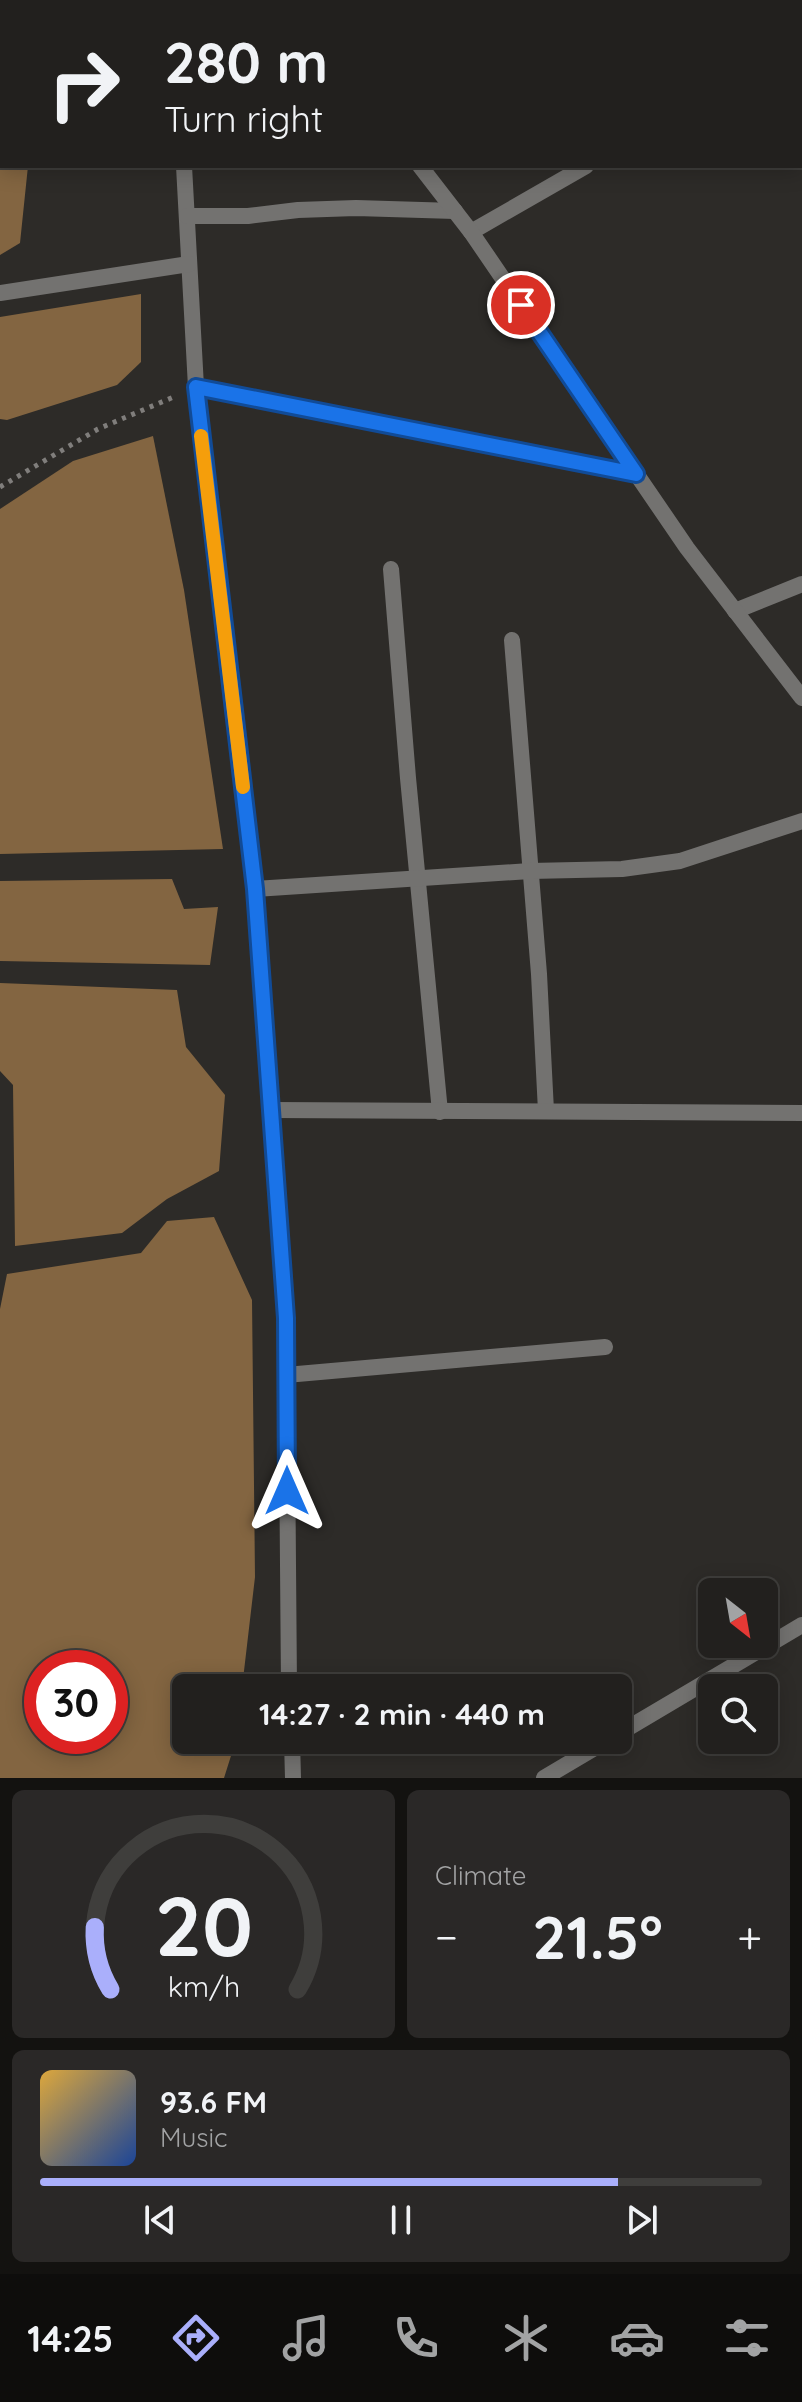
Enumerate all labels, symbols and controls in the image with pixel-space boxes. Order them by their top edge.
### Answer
text: 280 m [164,27,328,97]
icon: right [32,32,136,136]
text: Turn right [164,96,323,141]
pin [487,271,555,339]
icon: arrive [499,283,543,327]
position arrow [245,1449,329,1533]
north arrow [698,1578,778,1658]
map controls [698,1578,778,1754]
speed limit sign: 30 [24,1650,128,1754]
button: search [698,1674,778,1754]
text: 14:27 · 2 min · 440 m [259,1695,545,1733]
text: Climate [435,1859,526,1892]
text: 20 [154,1873,253,1977]
text: 21.5° [532,1899,663,1974]
text: − [435,1909,458,1964]
text: + [737,1909,762,1964]
text: km/h [167,1968,240,2004]
text: 93.6 FM [160,2083,267,2121]
text: Music [160,2121,228,2154]
icon: previous [138,2198,182,2242]
icon: pause [379,2198,423,2242]
icon: next [620,2198,664,2242]
icon: directions [168,2310,224,2366]
icon: music [278,2310,334,2366]
icon: phone [388,2310,444,2366]
icon: climate [498,2310,554,2366]
icon: car [609,2310,665,2366]
icon: filters [719,2310,775,2366]
text: 14:25 [27,2316,113,2361]

